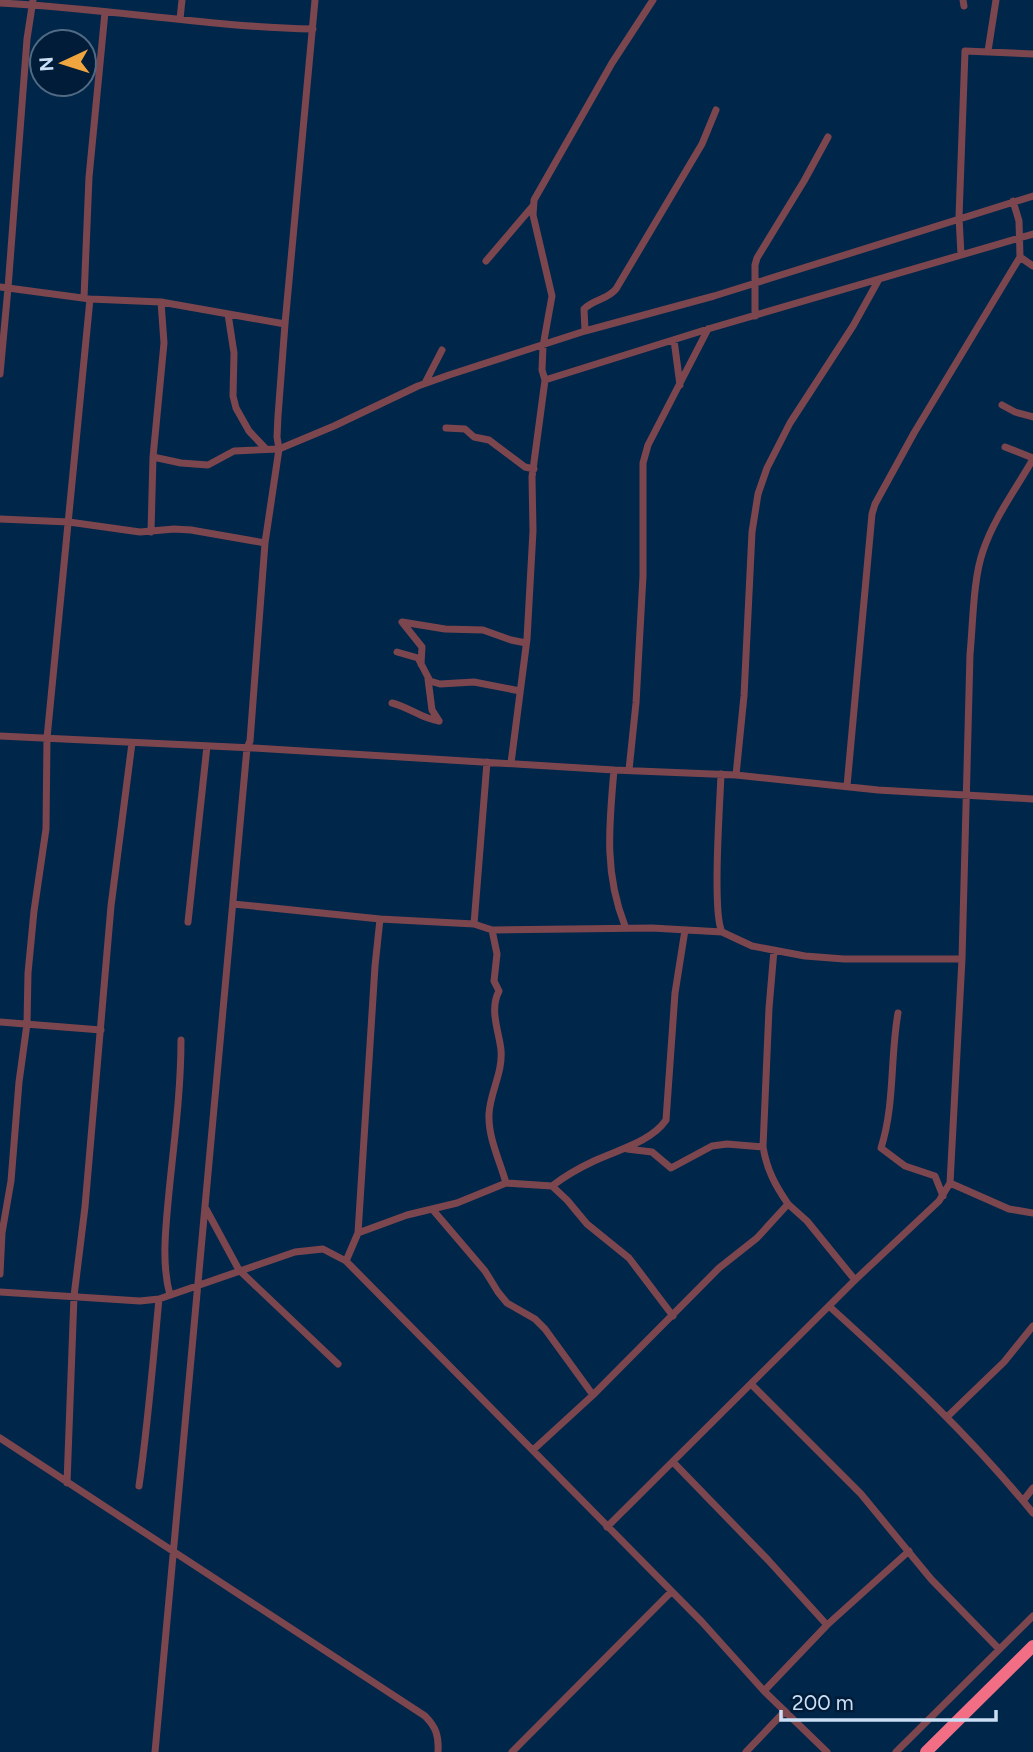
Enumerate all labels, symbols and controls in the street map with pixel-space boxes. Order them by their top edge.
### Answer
north arrow [28,28,98,98]
text: N [35,56,59,72]
scale bar [781,1678,996,1722]
text: 200 m [792,1690,854,1715]

